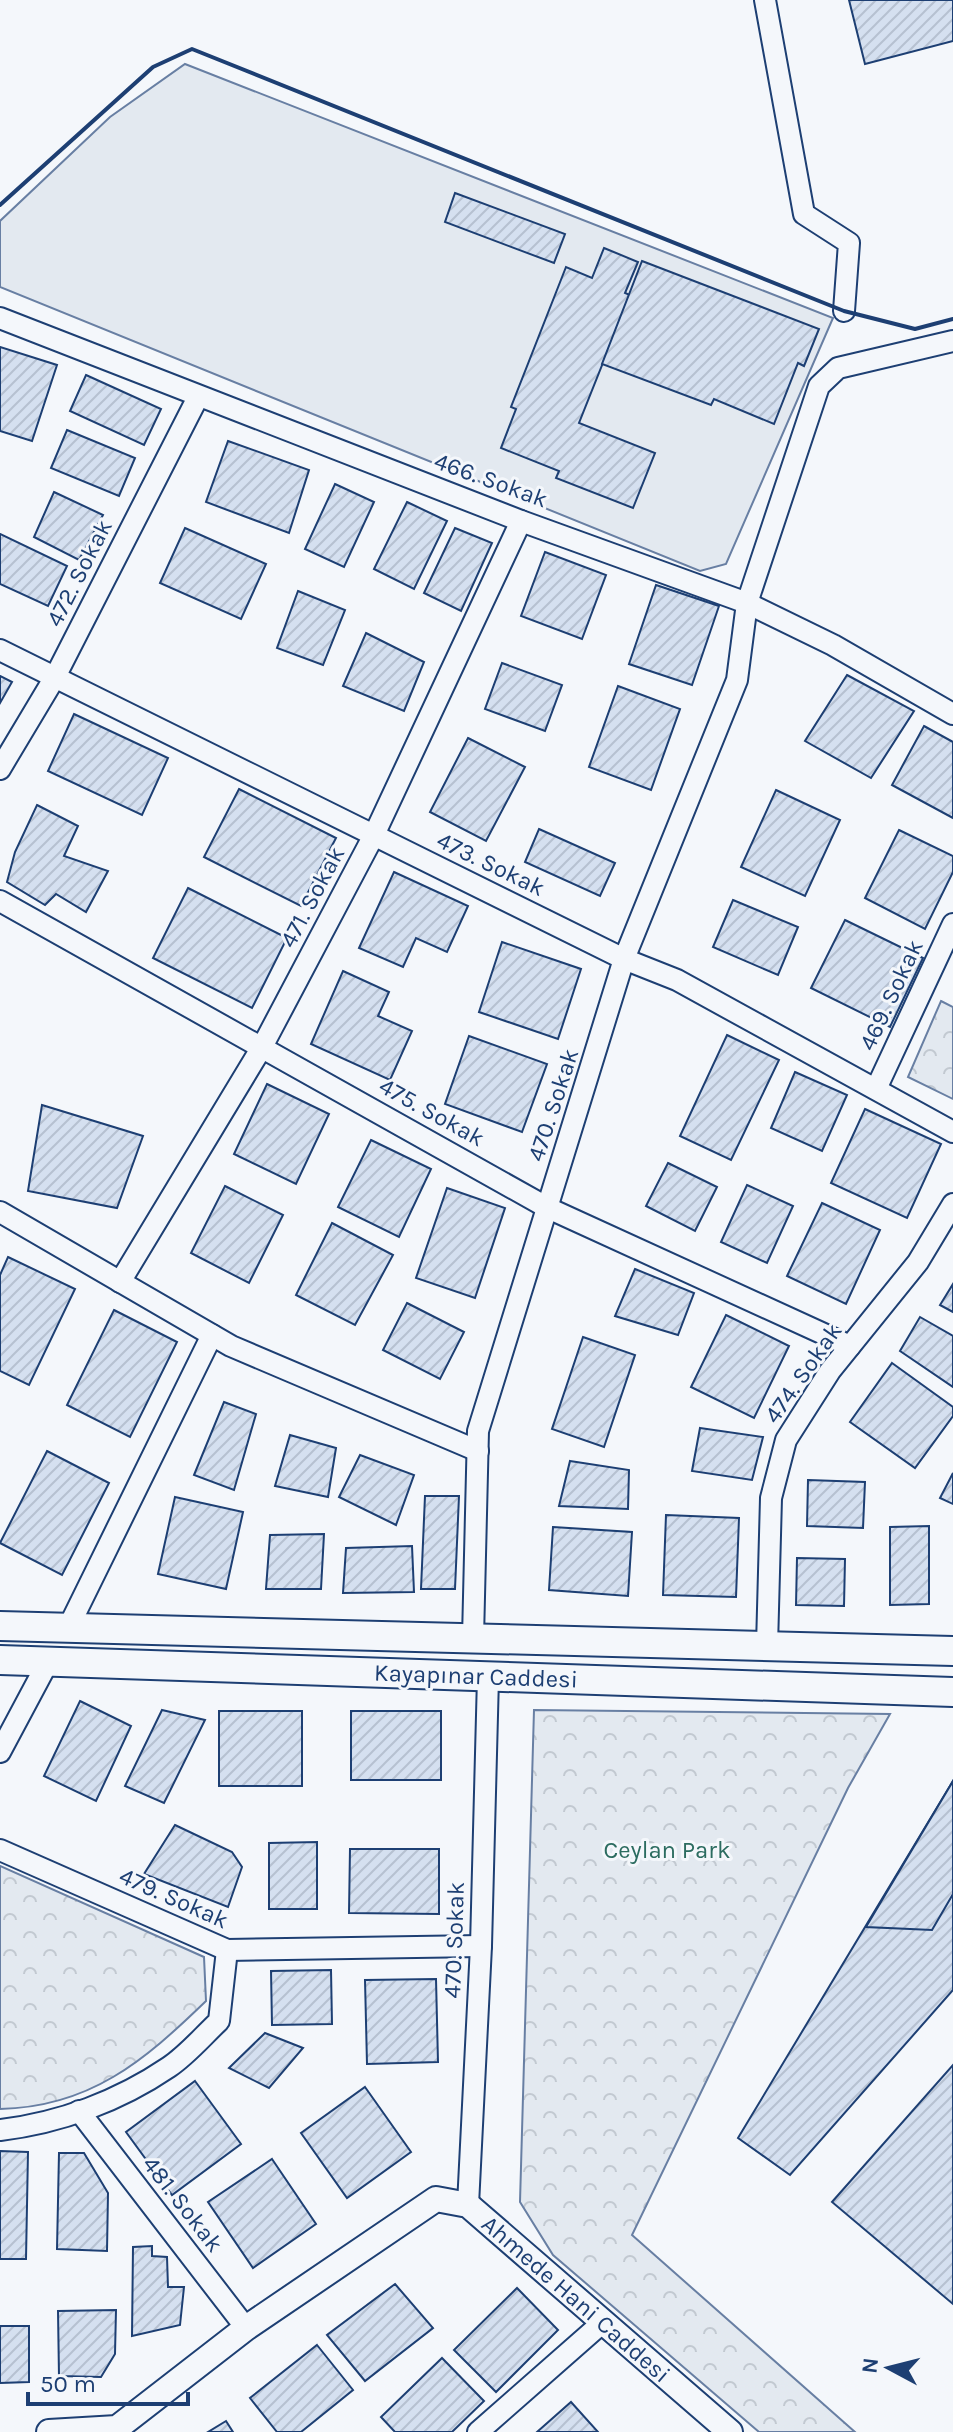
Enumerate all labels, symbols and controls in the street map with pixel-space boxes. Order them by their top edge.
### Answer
street label: 466. Sokak [430,447,552,513]
street label: 472. Sokak [40,515,118,631]
street label: 473. Sokak [432,826,550,902]
street label: 471. Sokak [274,842,350,952]
street label: 469. Sokak [853,935,929,1055]
street label: 470. Sokak [522,1045,584,1165]
street label: 475. Sokak [374,1072,490,1152]
street label: 474. Sokak [758,1317,848,1429]
street label: Kayapınar Caddesi [374,1658,578,1694]
park label: Ceylan Park [603,1836,731,1864]
street label: 479. Sokak [115,1862,233,1934]
street label: 470. Sokak [438,1881,470,1999]
street label: 481. Sokak [137,2150,229,2258]
street label: Ahmede Hani Caddesi [476,2210,676,2388]
north arrow [849,2328,929,2408]
scale bar [28,2356,188,2406]
text: N [856,2356,884,2375]
text: 50 m [40,2370,96,2398]

